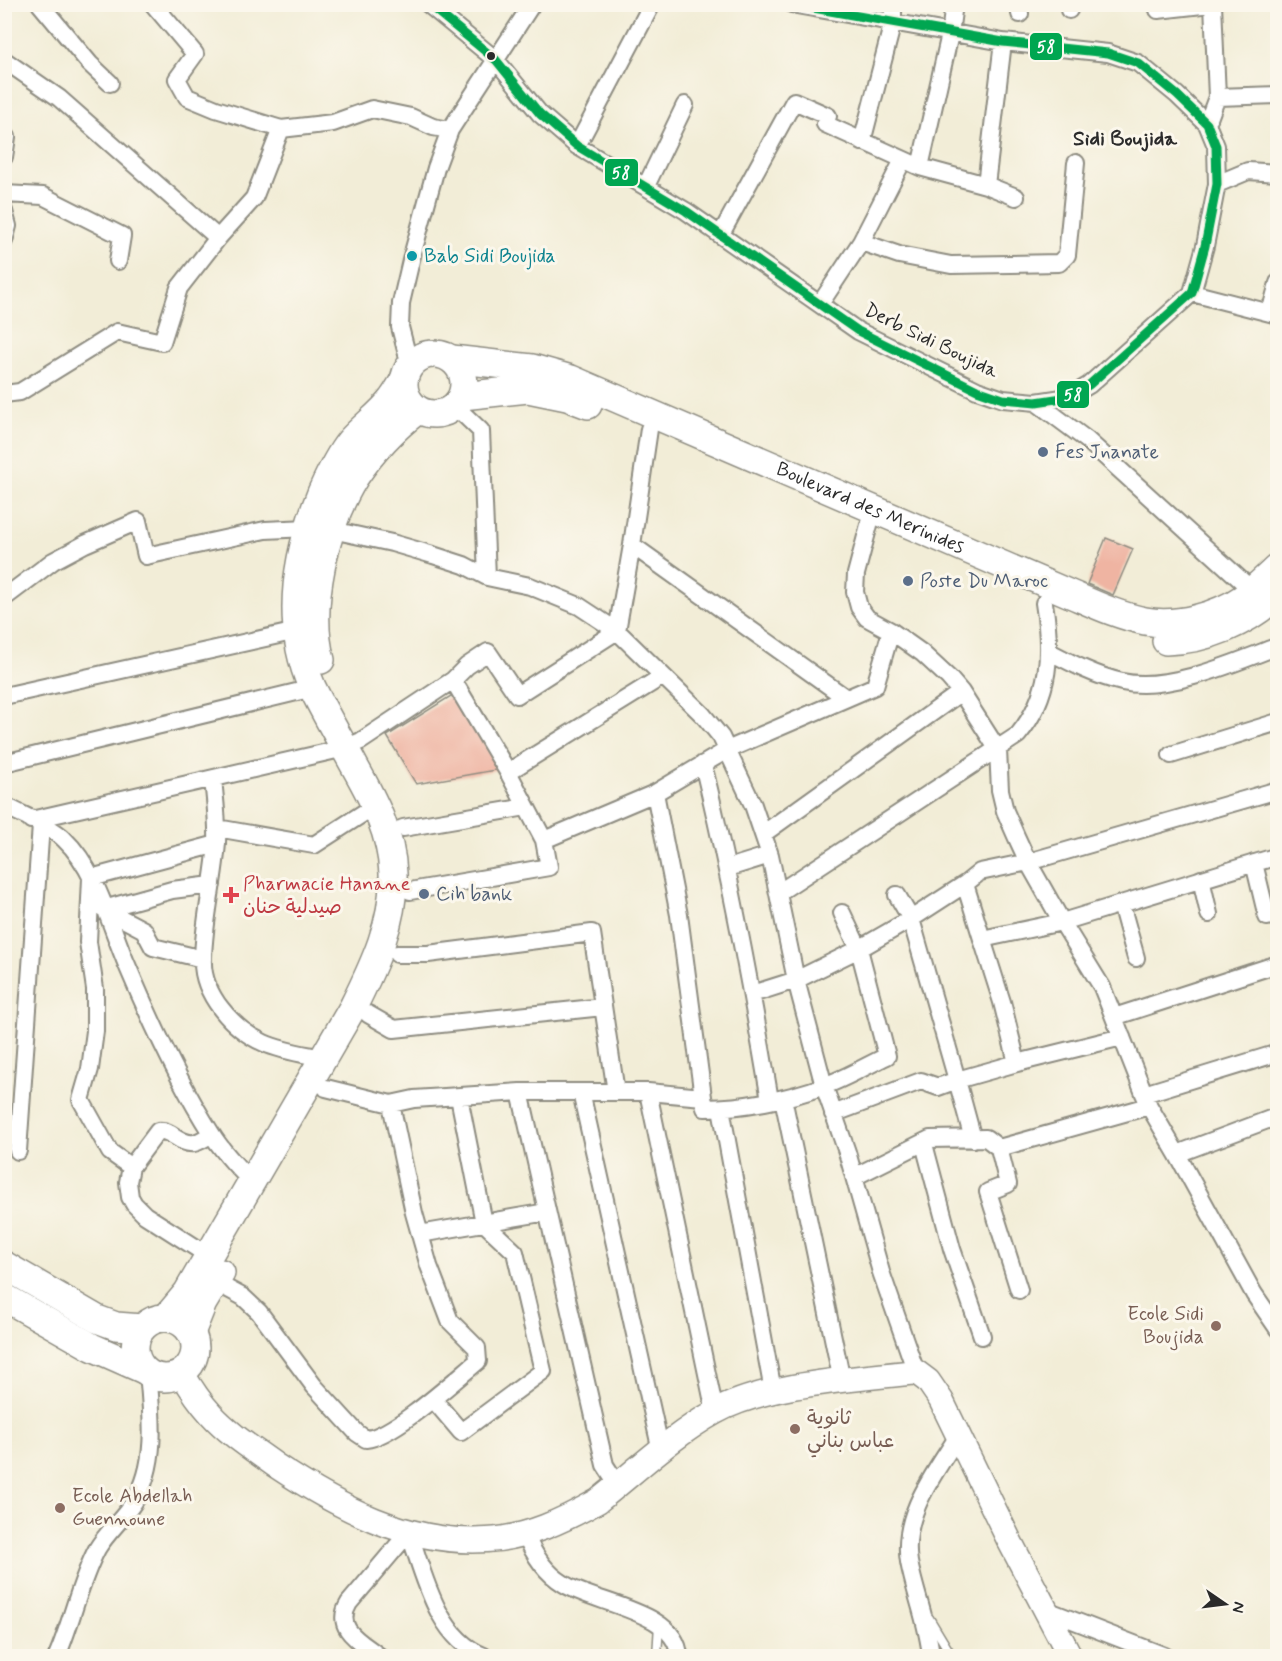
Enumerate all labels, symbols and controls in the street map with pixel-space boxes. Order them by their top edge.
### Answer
line badge: 58 [1029,32,1063,61]
text: 58 [1037,37,1055,58]
unlabelled marker [485,50,497,62]
district label: Sidi Boujida [1073,125,1178,153]
line badge: 58 [604,158,639,187]
text: 58 [612,163,630,184]
place label: Bab Sidi Boujida [424,243,555,270]
marker: Bab Sidi Boujida [405,249,419,263]
street label: Derb Sidi Boujida [859,297,1003,386]
line badge: 58 [1056,380,1090,409]
text: 58 [1064,385,1082,406]
place label: Fes Jnanate [1055,439,1159,466]
marker: Fes Jnanate [1036,445,1050,459]
street label: Boulevard des Merinides [772,455,969,560]
place label: Poste Du Maroc [920,568,1048,595]
marker: Poste Du Maroc [901,574,915,588]
place label: Pharmacie Hanane صيدلية حنان [243,871,411,921]
place label: Cih bank [436,881,512,908]
marker: Cih bank [417,887,431,901]
marker: Pharmacie Hanane صيدلية حنان [224,888,238,902]
place label: Ecole Sidi Boujida [1127,1301,1204,1351]
marker: Ecole Sidi Boujida [1209,1319,1223,1333]
place label: ثانوية عباس بناني [807,1405,894,1458]
marker: ثانوية عباس بناني [788,1422,802,1436]
place label: Ecole Abdellah Guennoune [72,1483,193,1533]
marker: Ecole Abdellah Guennoune [53,1501,67,1515]
north arrow [1195,1574,1255,1634]
text: N [1227,1600,1250,1615]

